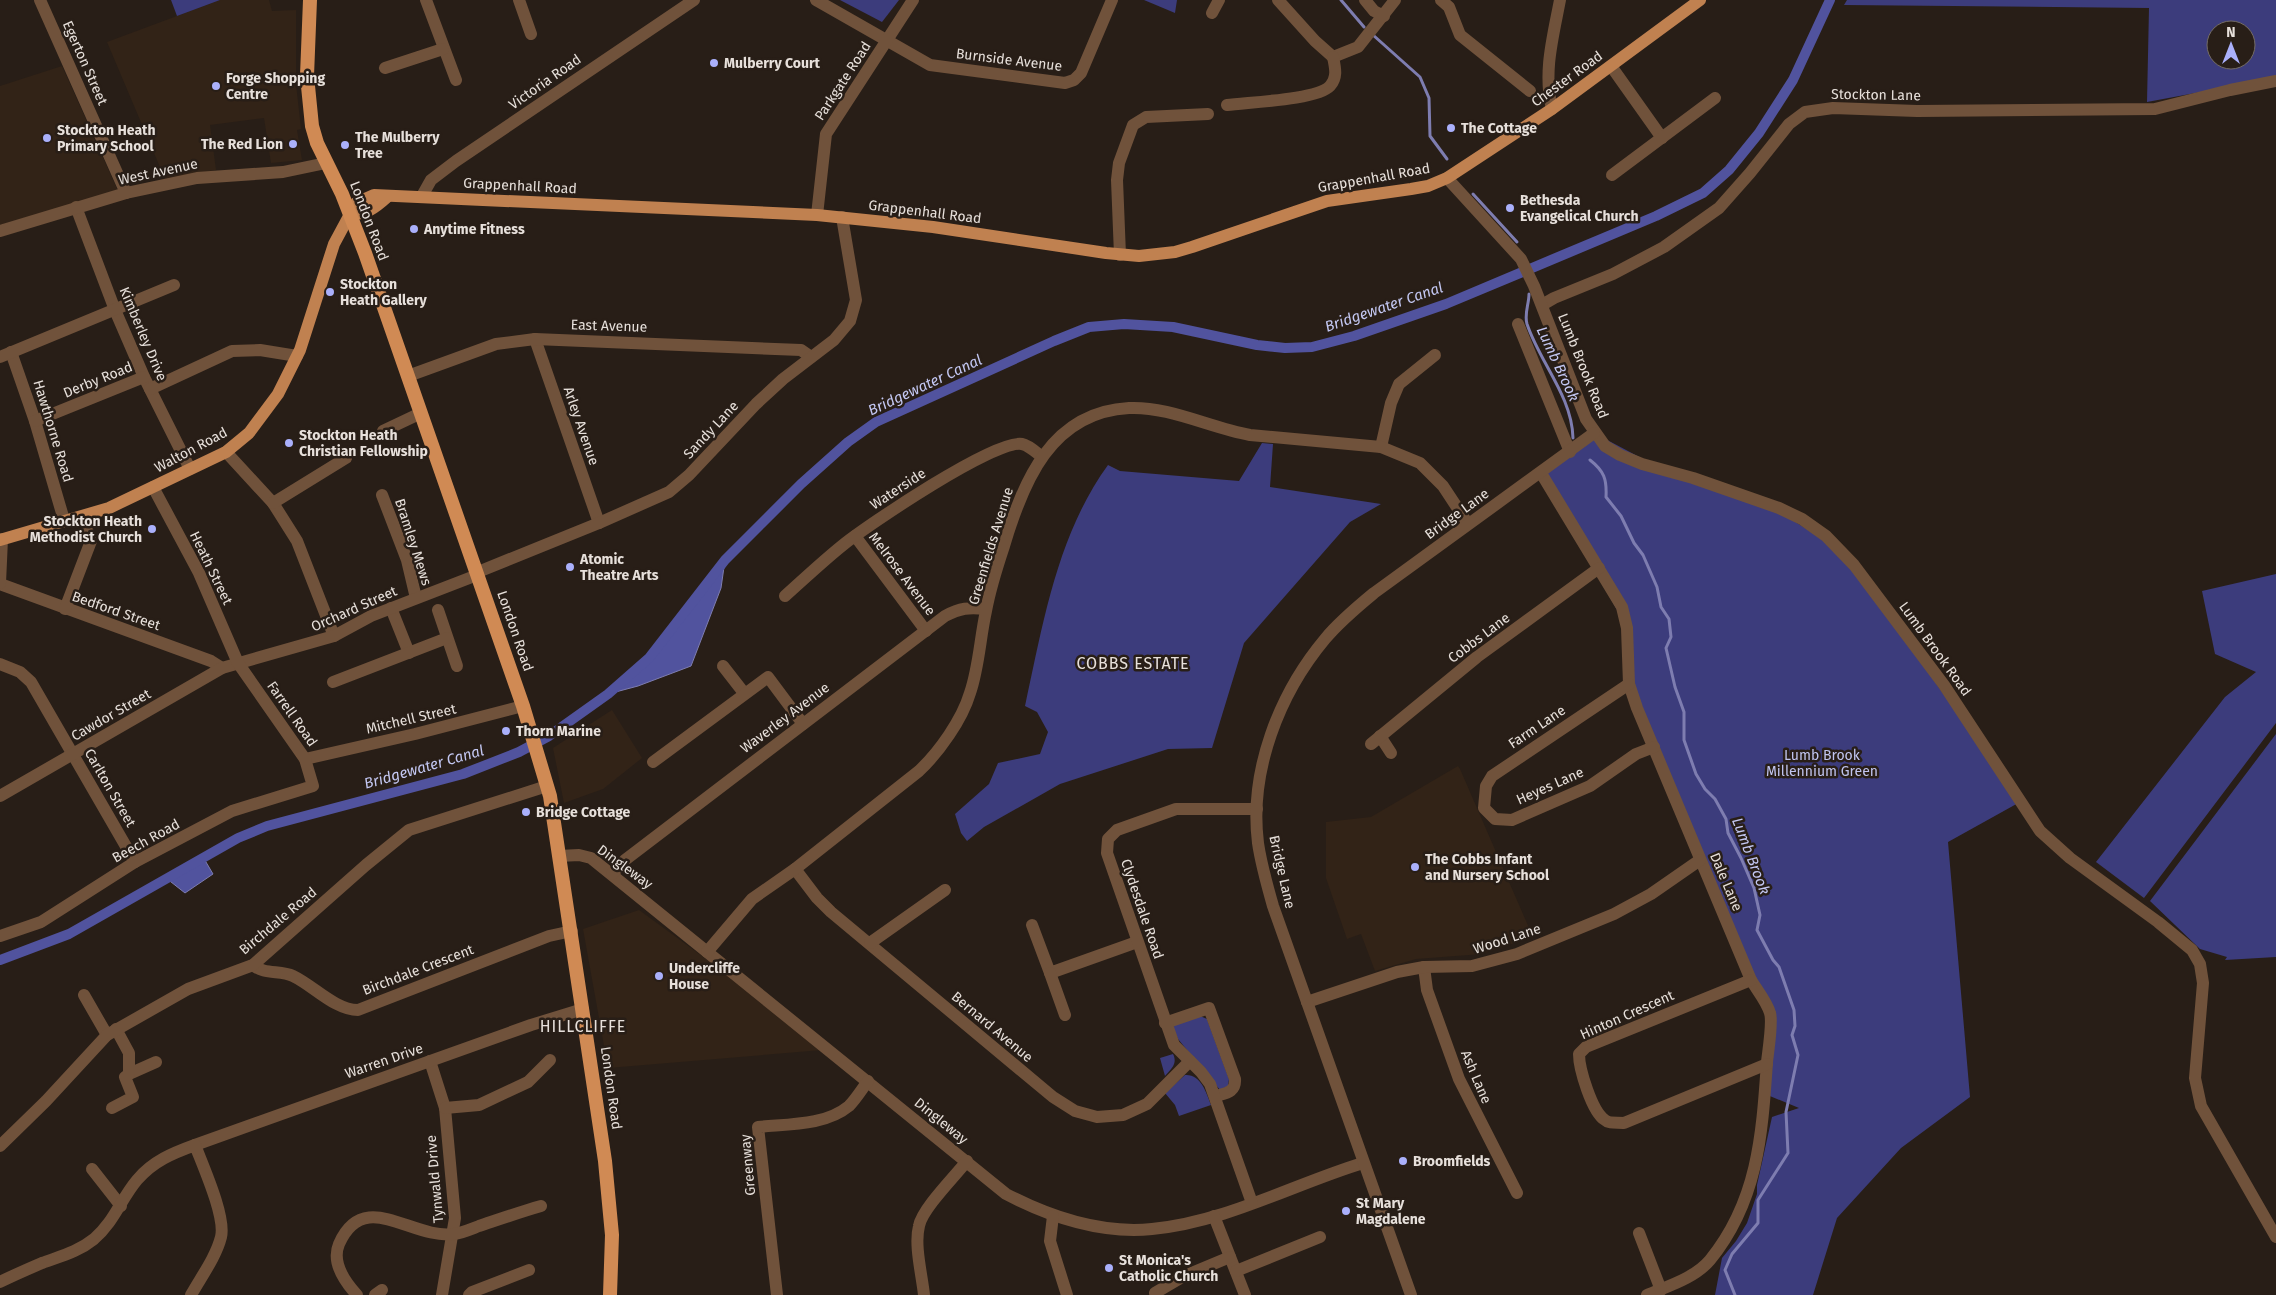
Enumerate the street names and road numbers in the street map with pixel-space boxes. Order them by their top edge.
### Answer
street label: Egerton Street [59,18,111,109]
street label: Parkgate Road [811,38,875,124]
street label: Burnside Avenue [955,45,1063,75]
street label: Chester Road [1528,47,1606,111]
street label: Victoria Road [506,51,584,113]
street label: Stockton Lane [1831,86,1921,104]
street label: West Avenue [117,155,199,189]
street label: Grappenhall Road [1317,160,1431,196]
street label: Grappenhall Road [463,175,577,197]
street label: London Road [346,179,392,263]
street label: Grappenhall Road [868,197,982,227]
street label: Kimberley Drive [116,284,170,384]
street label: Lumb Brook Road [1554,311,1612,421]
street label: East Avenue [570,316,648,336]
street label: Derby Road [61,358,135,402]
street label: Hawthorne Road [29,378,77,484]
street label: Arley Avenue [560,384,602,468]
street label: Sandy Lane [680,398,742,462]
street label: Walton Road [152,424,230,476]
street label: Waterside [867,465,929,513]
street label: Greenfields Avenue [965,485,1017,607]
street label: Bridge Lane [1422,485,1492,543]
street label: Bramley Mews [391,496,435,588]
street label: Heath Street [186,529,236,608]
street label: Melrose Avenue [865,529,939,619]
street label: Orchard Street [308,582,400,636]
street label: Bedford Street [70,588,163,634]
street label: London Road [493,589,537,673]
street label: Lumb Brook Road [1895,599,1975,699]
street label: Cobbs Lane [1445,609,1513,667]
street label: Farrell Road [263,678,321,750]
street label: Waverley Avenue [737,679,833,757]
street label: Cawdor Street [68,685,155,745]
street label: Mitchell Street [364,700,459,738]
street label: Farm Lane [1505,702,1569,752]
street label: Carlton Street [81,746,140,831]
street label: Heyes Lane [1514,764,1586,808]
street label: Beech Road [109,815,183,867]
street label: Bridge Lane [1265,834,1299,910]
street label: Dingleway [594,841,656,893]
street label: Dale Lane [1706,850,1746,914]
street label: Clydesdale Road [1117,857,1167,961]
street label: Birchdale Road [236,884,320,958]
street label: Wood Lane [1471,920,1543,958]
street label: Birchdale Crescent [360,941,477,999]
street label: Hinton Crescent [1578,986,1677,1043]
street label: Bernard Avenue [948,988,1036,1066]
street label: Warren Drive [343,1040,425,1082]
street label: London Road [597,1045,625,1131]
street label: Ash Lane [1457,1048,1495,1106]
street label: Dingleway [911,1094,971,1148]
street label: Tynwald Drive [423,1134,447,1224]
street label: Greenway [737,1134,759,1196]

